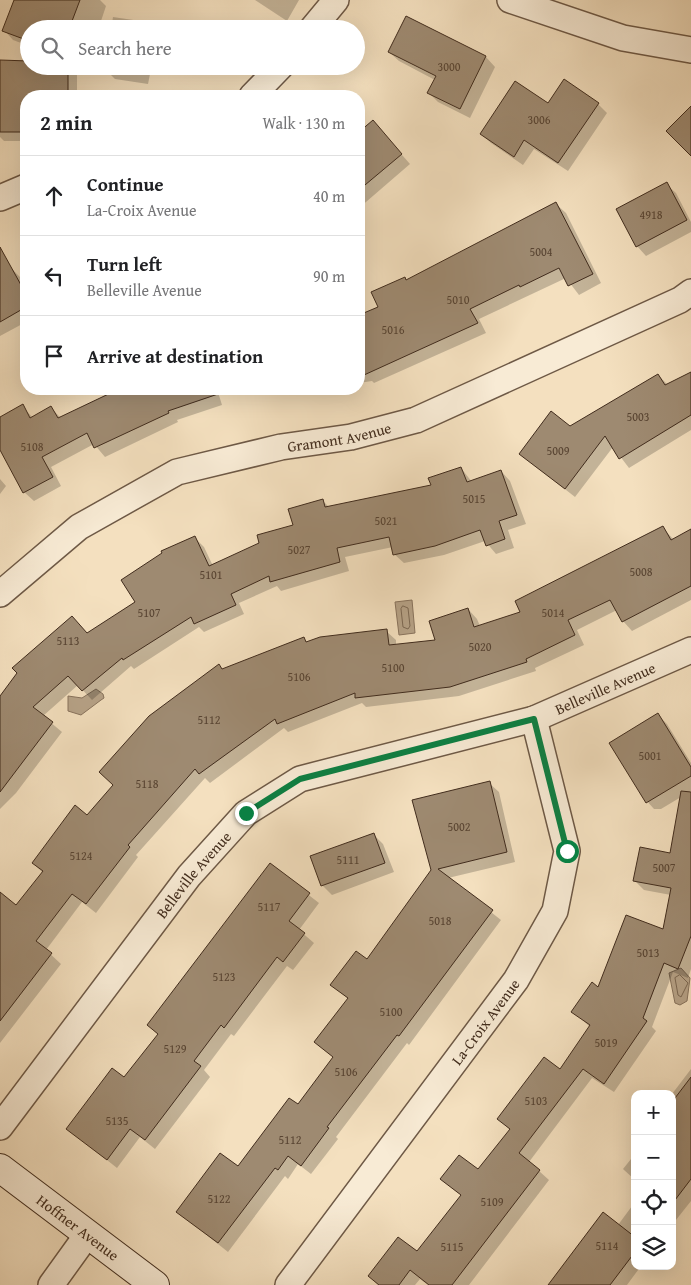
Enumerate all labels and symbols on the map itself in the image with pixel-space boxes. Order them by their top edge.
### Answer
house number: 3000 [437,58,461,75]
house number: 3006 [527,111,551,128]
house number: 4918 [639,206,663,223]
house number: 5004 [529,243,553,260]
house number: 5010 [446,291,470,308]
house number: 5016 [381,321,405,338]
house number: 5003 [626,408,650,425]
street label: Gramont Avenue [286,416,393,456]
house number: 5108 [20,438,44,455]
house number: 5009 [546,442,570,459]
house number: 5015 [462,490,486,507]
house number: 5021 [374,512,398,529]
house number: 5027 [287,541,311,558]
house number: 5008 [629,563,653,580]
house number: 5101 [199,566,223,583]
house number: 5107 [137,604,161,621]
house number: 5014 [541,604,565,621]
house number: 5113 [56,632,80,649]
house number: 5020 [468,638,492,655]
street label: Belleville Avenue [551,657,658,719]
house number: 5100 [381,659,405,676]
house number: 5106 [287,668,311,685]
house number: 5112 [197,711,221,728]
house number: 5001 [638,747,662,764]
house number: 5118 [135,775,159,792]
route end [235,802,258,825]
house number: 5002 [447,818,471,835]
street label: Belleville Avenue [151,826,235,922]
route start [556,840,579,863]
house number: 5124 [69,847,93,864]
house number: 5111 [336,851,360,868]
house number: 5007 [652,859,676,876]
house number: 5117 [257,898,281,915]
house number: 5018 [428,912,452,929]
house number: 5013 [636,944,660,961]
house number: 5123 [212,968,236,985]
street label: La-Croix Avenue [446,974,524,1069]
house number: 5100 [379,1003,403,1020]
house number: 5019 [594,1034,618,1051]
house number: 5129 [163,1040,187,1057]
house number: 5106 [334,1063,358,1080]
house number: 5103 [524,1092,548,1109]
house number: 5135 [105,1112,129,1129]
house number: 5112 [278,1131,302,1148]
street label: Hoffner Avenue [33,1189,124,1265]
house number: 5122 [207,1190,231,1207]
house number: 5109 [480,1193,504,1210]
house number: 5114 [595,1237,619,1254]
house number: 5115 [440,1238,464,1255]

